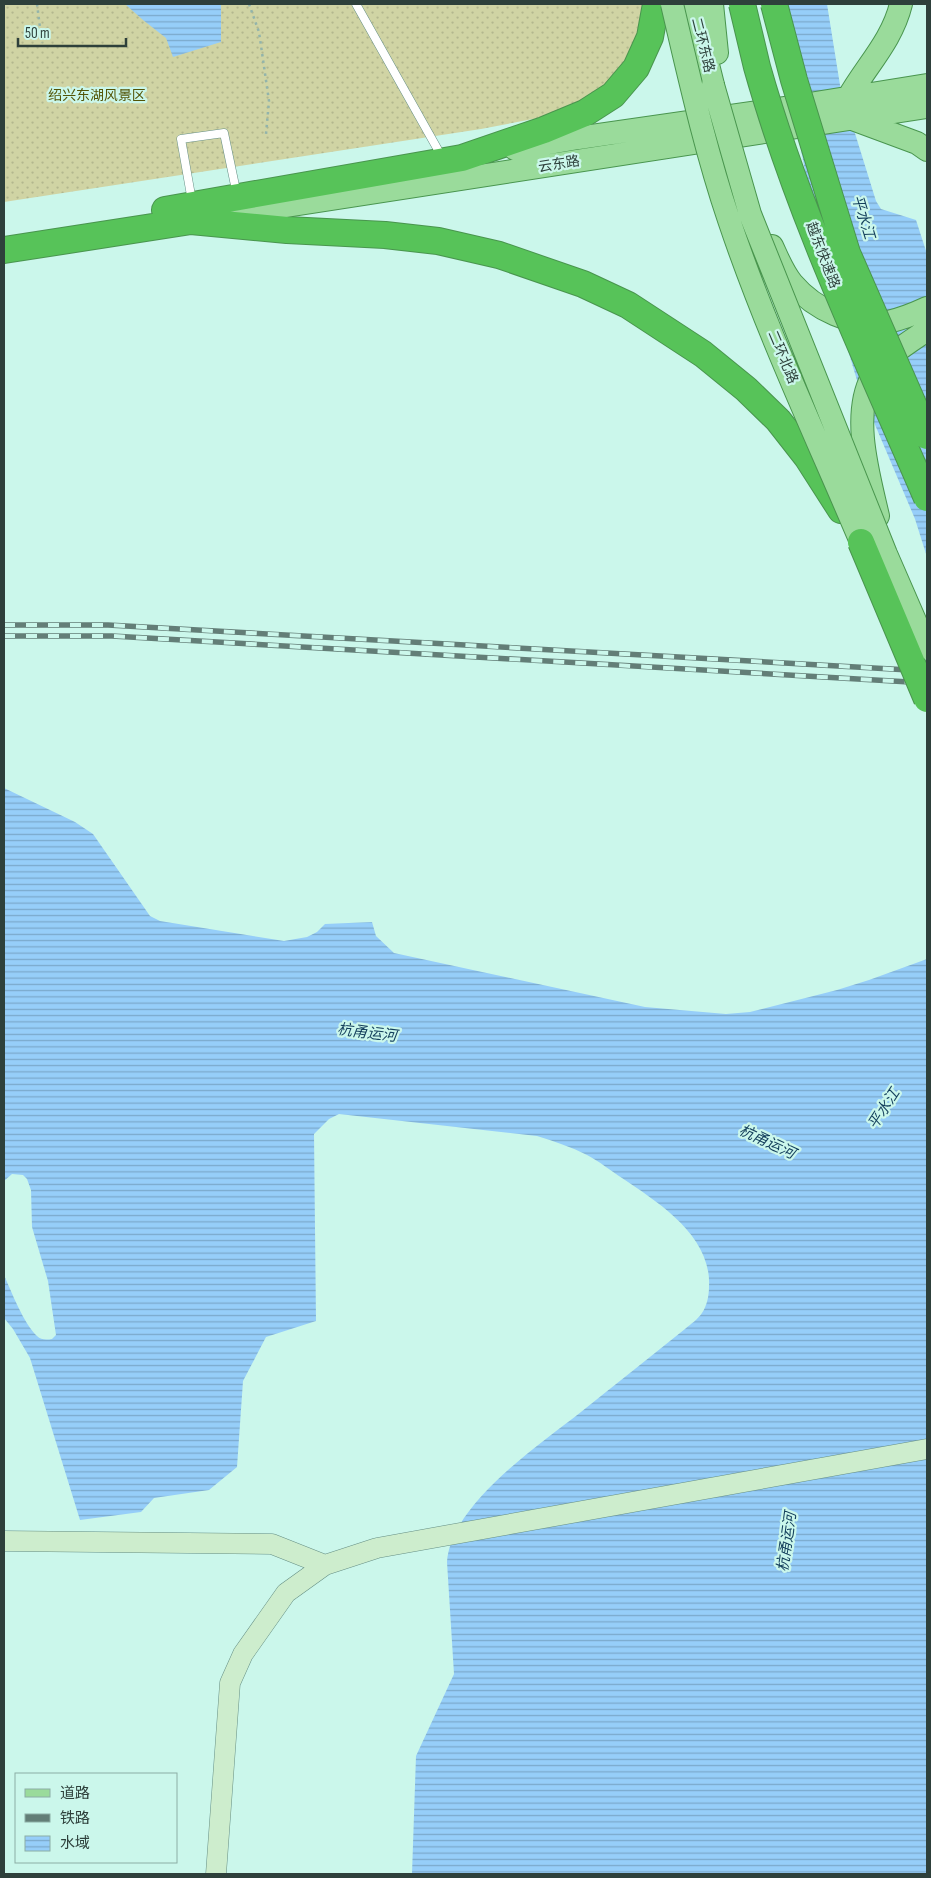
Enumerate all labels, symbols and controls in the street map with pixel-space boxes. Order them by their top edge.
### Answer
scale bar [18,15,125,47]
street label: 二环东路 [688,16,718,74]
text: 50 m [25,24,50,43]
park label: 绍兴东湖风景区 [48,87,146,104]
street label: 云东路 [537,152,581,176]
water label: 平水江 [847,193,879,243]
street label: 越东快速路 [803,219,843,291]
street label: 二环北路 [764,328,802,386]
water label: 杭甬运河 [336,1020,401,1046]
water label: 平水江 [864,1083,905,1133]
water label: 杭甬运河 [736,1121,801,1165]
water label: 杭甬运河 [773,1508,801,1573]
legend [15,1773,178,1863]
text: 道路 [60,1784,90,1803]
text: 铁路 [60,1809,90,1828]
text: 水域 [60,1834,90,1853]

